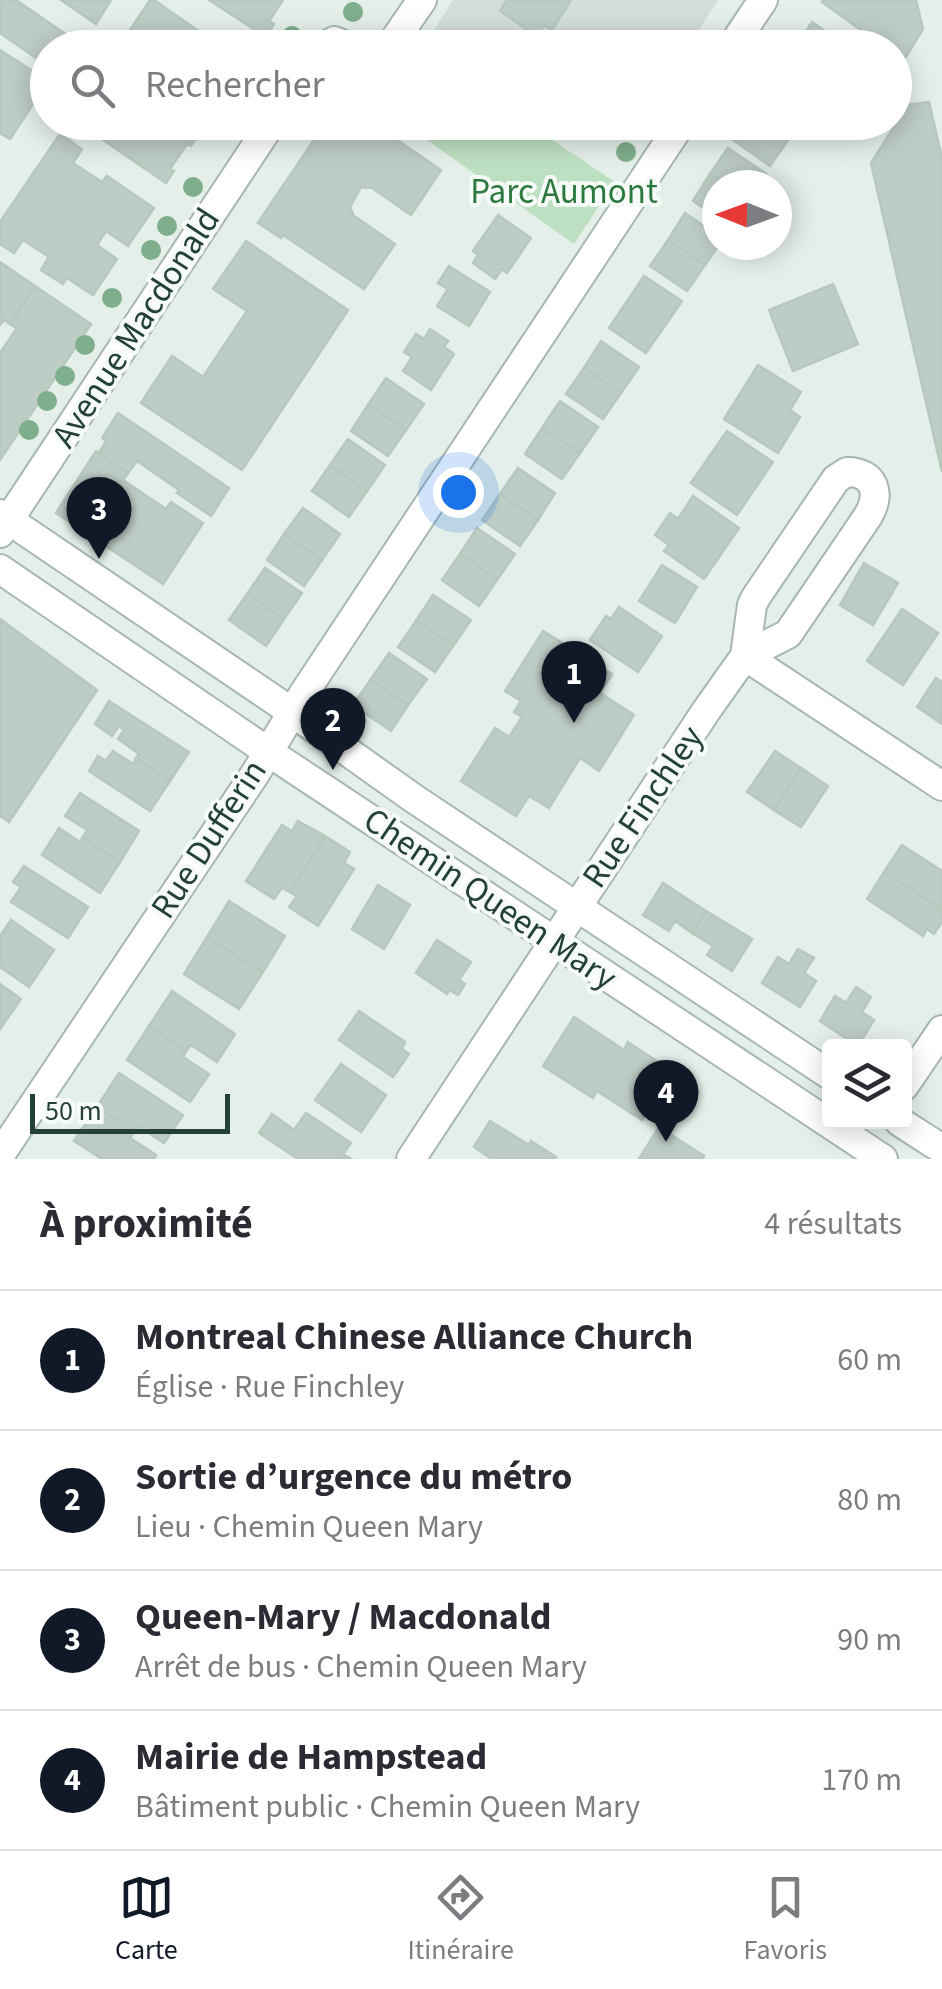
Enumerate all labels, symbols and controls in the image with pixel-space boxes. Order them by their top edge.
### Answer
search box [30,30,912,140]
icon: search [65,58,120,113]
text: Rechercher [145,58,325,112]
park label: Parc Aumont [470,167,658,217]
north arrow [702,170,792,260]
street label: Avenue Macdonald [40,198,232,458]
your location [433,467,484,518]
pin: 3 [66,476,132,559]
pin: 1 [542,640,606,723]
pin: 2 [300,688,366,770]
street label: Rue Finchley [570,716,716,898]
street label: Rue Dufferin [139,749,279,929]
street label: Chemin Queen Mary [353,796,627,1002]
map controls [822,1039,912,1129]
button: layers [822,1039,912,1129]
pin: 4 [634,1060,698,1142]
scale bar [30,1089,230,1134]
text: 50 m [45,1091,102,1131]
text: À proximité [40,1194,253,1254]
text: 4 résultats [764,1201,902,1247]
text: Montreal Chinese Alliance Church [135,1310,693,1364]
text: 1 [64,1337,81,1383]
text: 60 m [837,1337,902,1383]
text: Église · Rue Finchley [135,1364,404,1410]
text: Sortie d’urgence du métro [135,1450,572,1504]
text: 2 [64,1477,81,1523]
text: 80 m [837,1477,902,1523]
text: Lieu · Chemin Queen Mary [135,1504,483,1550]
text: Queen-Mary / Macdonald [135,1590,552,1644]
text: 3 [64,1617,81,1663]
text: 90 m [837,1617,902,1663]
text: Arrêt de bus · Chemin Queen Mary [135,1644,587,1690]
text: Mairie de Hampstead [135,1730,487,1784]
text: 4 [64,1757,81,1803]
text: 170 m [821,1757,902,1803]
text: Bâtiment public · Chemin Queen Mary [135,1784,640,1830]
tab: Carte [115,1870,178,1970]
tab: Itinéraire [407,1870,514,1970]
tab: Favoris [744,1870,827,1970]

